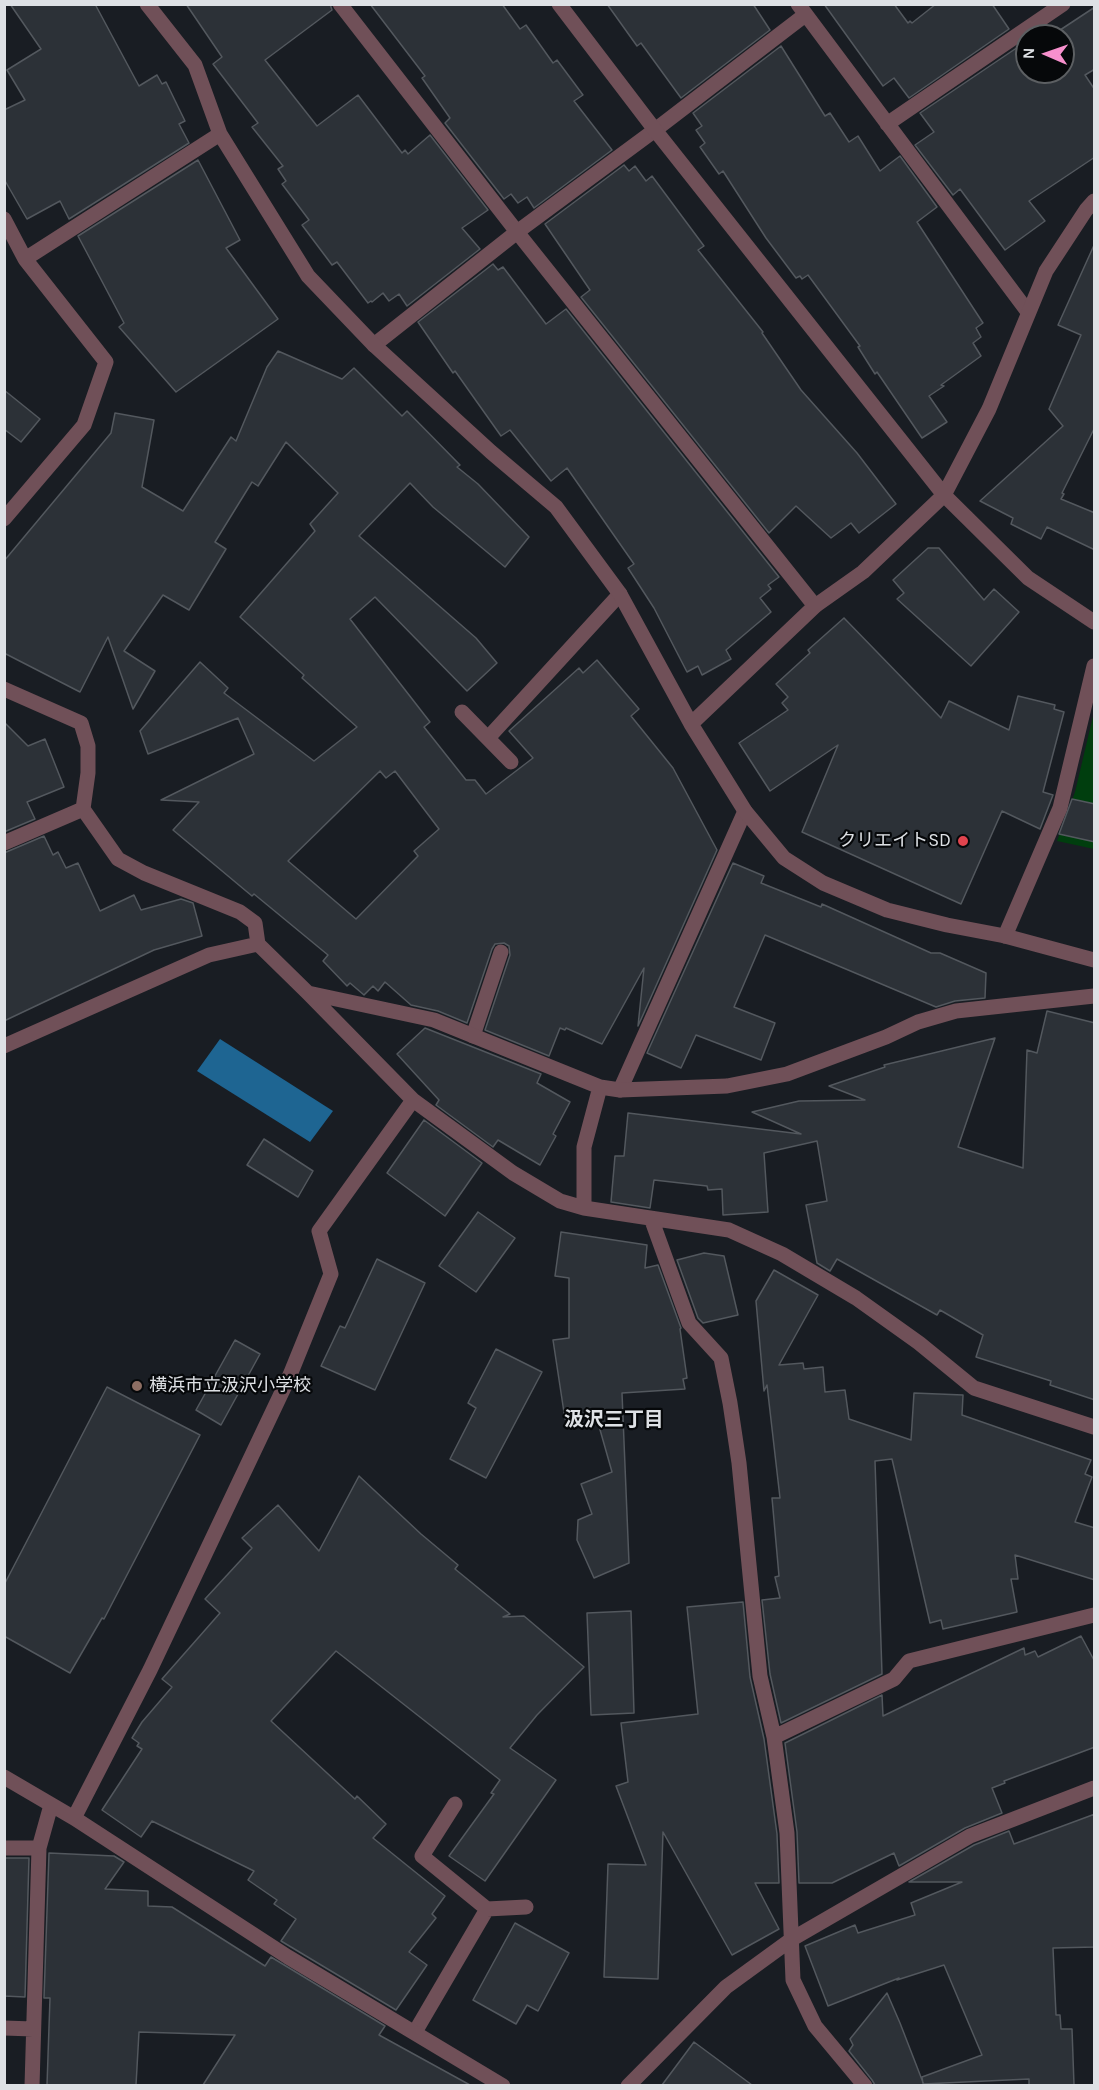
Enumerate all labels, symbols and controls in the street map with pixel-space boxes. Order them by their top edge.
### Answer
north arrow [1015,24,1075,84]
text: N [1019,47,1038,60]
place label: クリエイトSD [838,830,951,852]
marker: クリエイトSD [956,834,970,848]
place label: 横浜市立汲沢小学校 [149,1375,311,1397]
marker: 横浜市立汲沢小学校 [130,1379,144,1393]
district label: 汲沢三丁目 [564,1408,664,1432]

